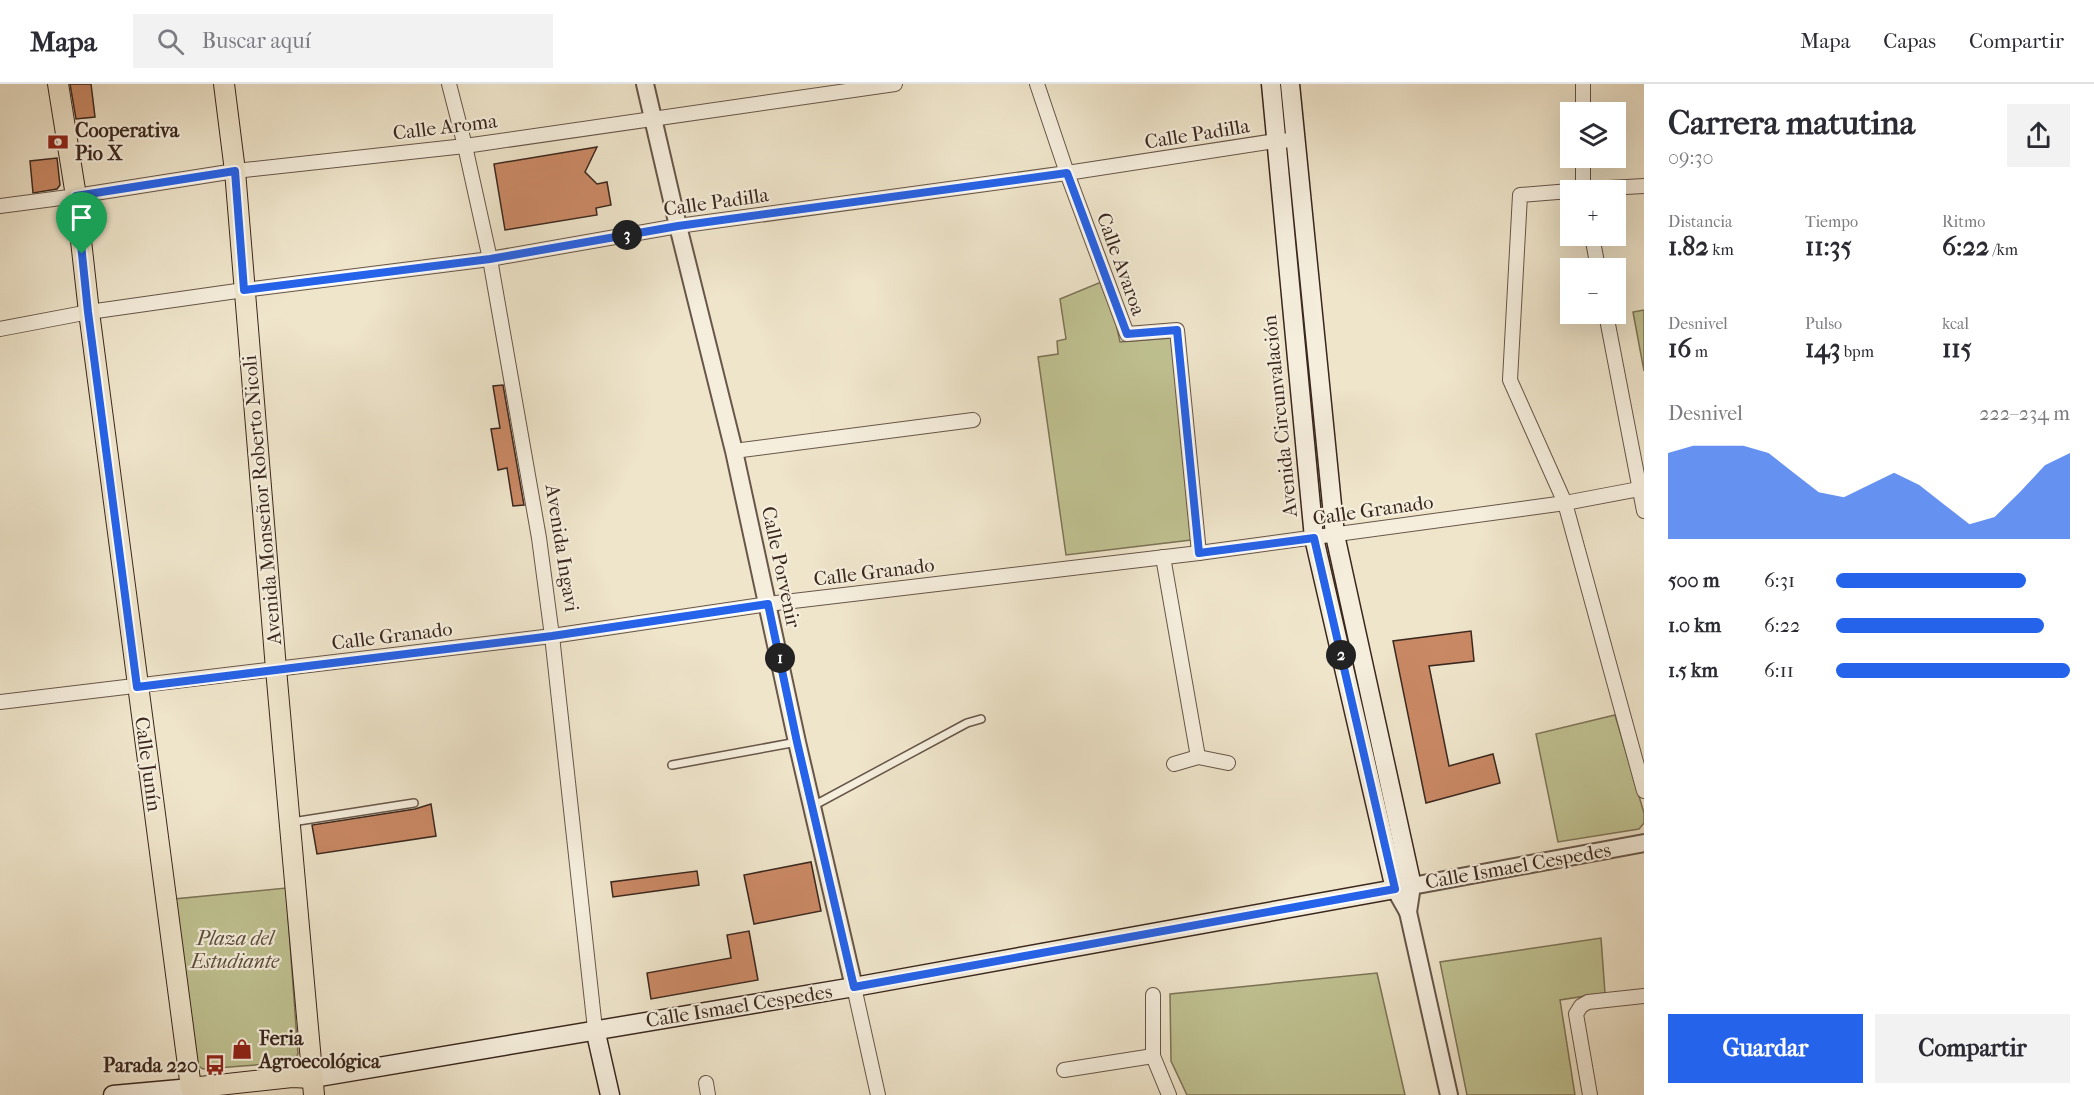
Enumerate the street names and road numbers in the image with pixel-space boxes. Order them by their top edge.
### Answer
street label: Calle Aroma [391,109,499,145]
street label: Calle Padilla [1143,114,1252,154]
street label: Calle Padilla [662,183,771,221]
street label: Calle Avaroa [1092,210,1150,319]
street label: Avenida Circunvalación [1258,313,1302,519]
street label: Avenida Monseñor Roberto Nicoli [238,354,286,647]
street label: Avenida Ingavi [540,482,583,613]
street label: Calle Granado [1311,490,1435,530]
street label: Calle Porvenir [757,504,805,630]
street label: Calle Granado [812,553,936,591]
street label: Calle Granado [330,617,454,655]
street label: Calle Junín [130,715,166,813]
street label: Calle Ismael Cespedes [1423,838,1613,894]
street label: Calle Ismael Cespedes [644,980,834,1032]

